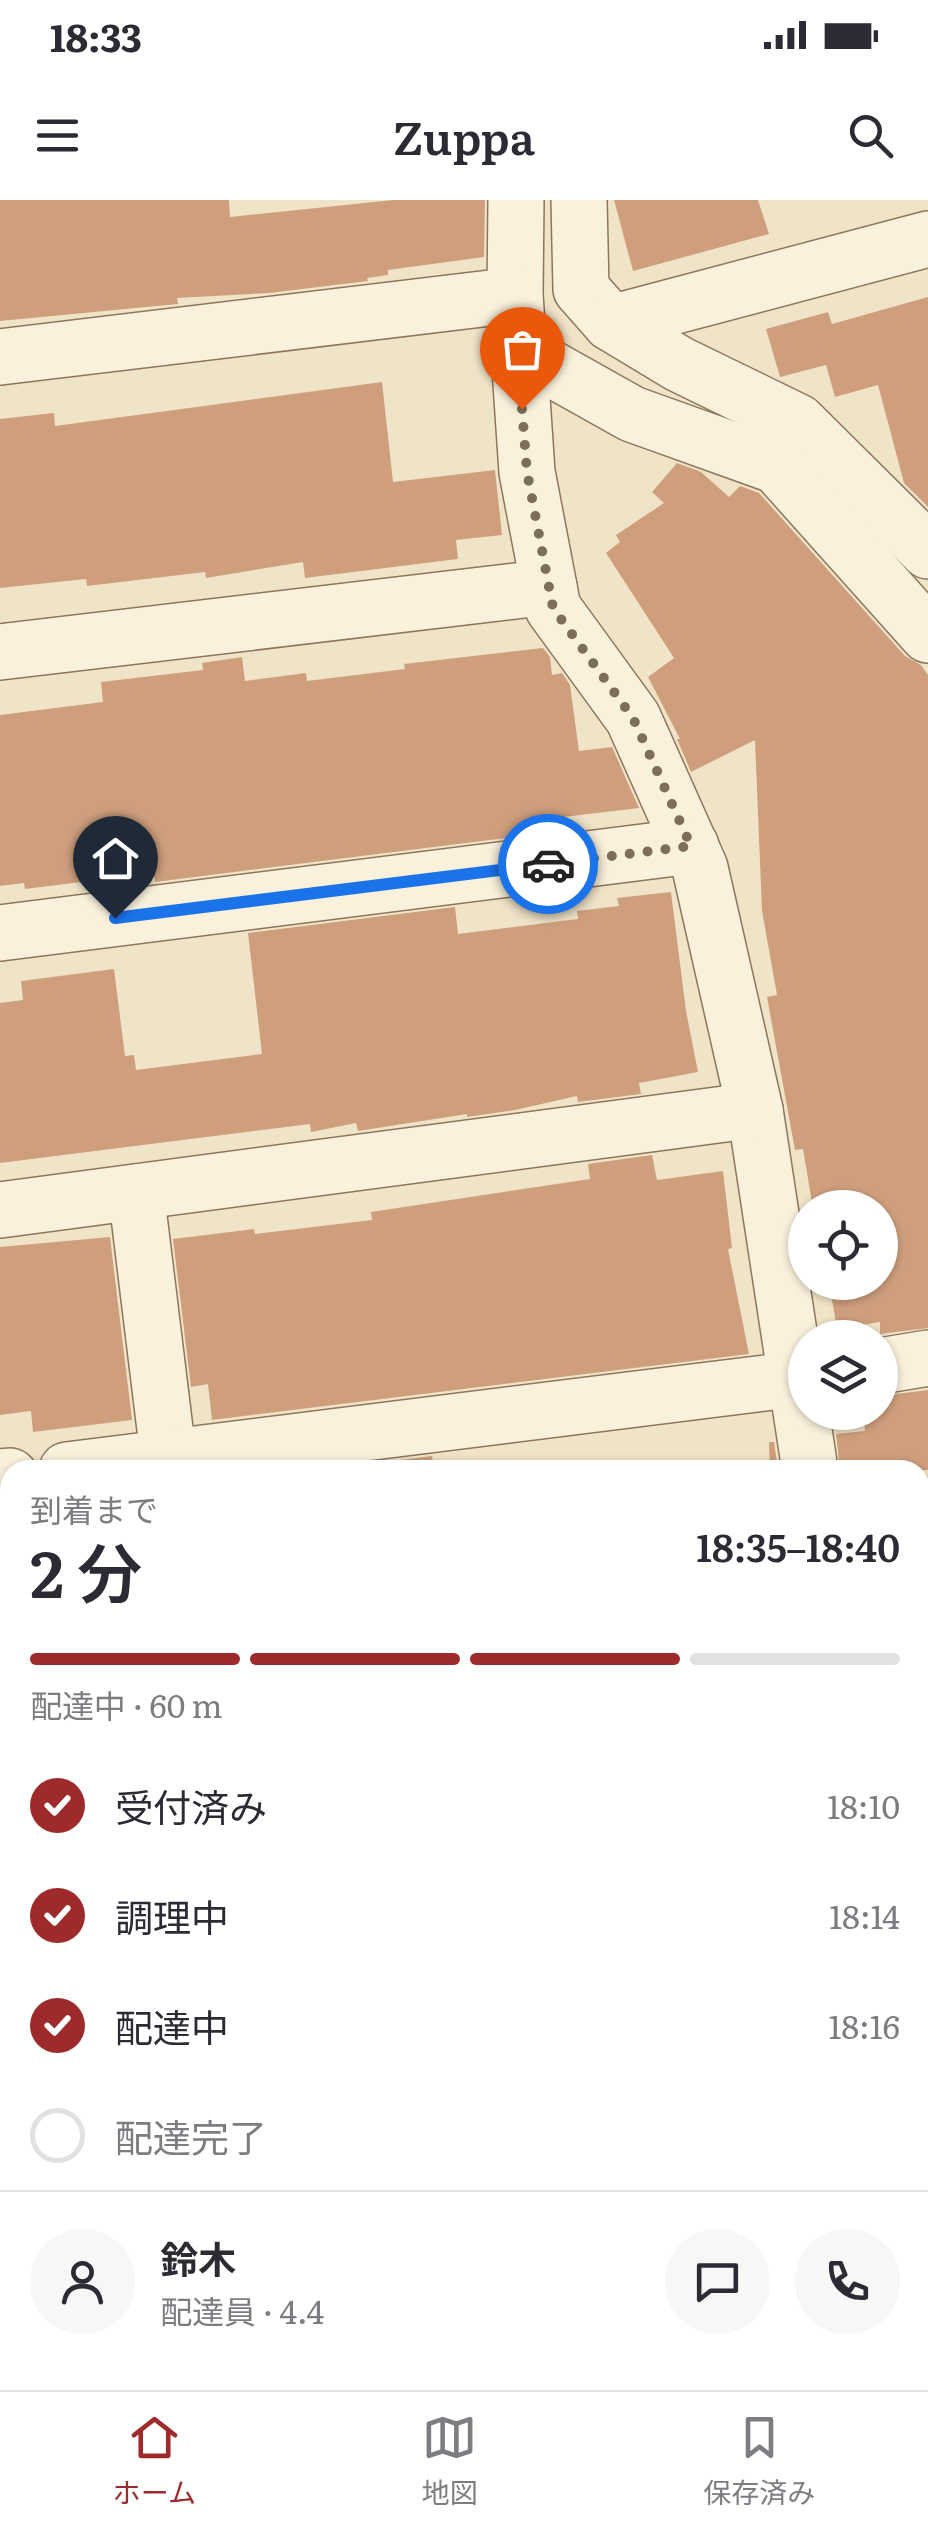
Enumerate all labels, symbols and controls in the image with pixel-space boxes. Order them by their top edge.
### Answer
text: 18:33 [50,7,142,64]
text: Zuppa [393,102,535,169]
icon: menu [30,108,85,163]
icon: search [843,108,898,163]
pin [480,307,565,410]
icon: bag [495,322,550,377]
courier [498,814,598,914]
pin [73,816,158,919]
icon: home [88,831,143,886]
icon: car [521,837,576,892]
map controls [788,1190,898,1430]
button: locate [788,1190,898,1300]
button: layers [788,1320,898,1430]
text: 到着まで [30,1484,158,1532]
text: 18:35–18:40 [696,1517,900,1574]
text: 2 分 [30,1521,142,1618]
text: 配達中 · 60 m [30,1680,223,1728]
text: 受付済み [115,1777,267,1834]
icon: check [30,1778,85,1833]
text: 18:10 [827,1781,900,1829]
text: 調理中 [115,1887,229,1944]
icon: check [30,1888,85,1943]
text: 18:14 [829,1891,900,1939]
text: 配達中 [115,1997,229,2054]
icon: check [30,1998,85,2053]
text: 18:16 [828,2001,900,2049]
text: 配達完了 [115,2107,267,2164]
button: person [30,2229,135,2334]
text: 鈴木 [160,2229,236,2286]
button: chat [665,2229,770,2334]
button: phone [795,2229,900,2334]
text: 配達員 · 4.4 [160,2286,324,2334]
tab: ホーム [113,2410,196,2512]
tab: 地図 [422,2410,478,2512]
tab: 保存済み [703,2410,815,2512]

